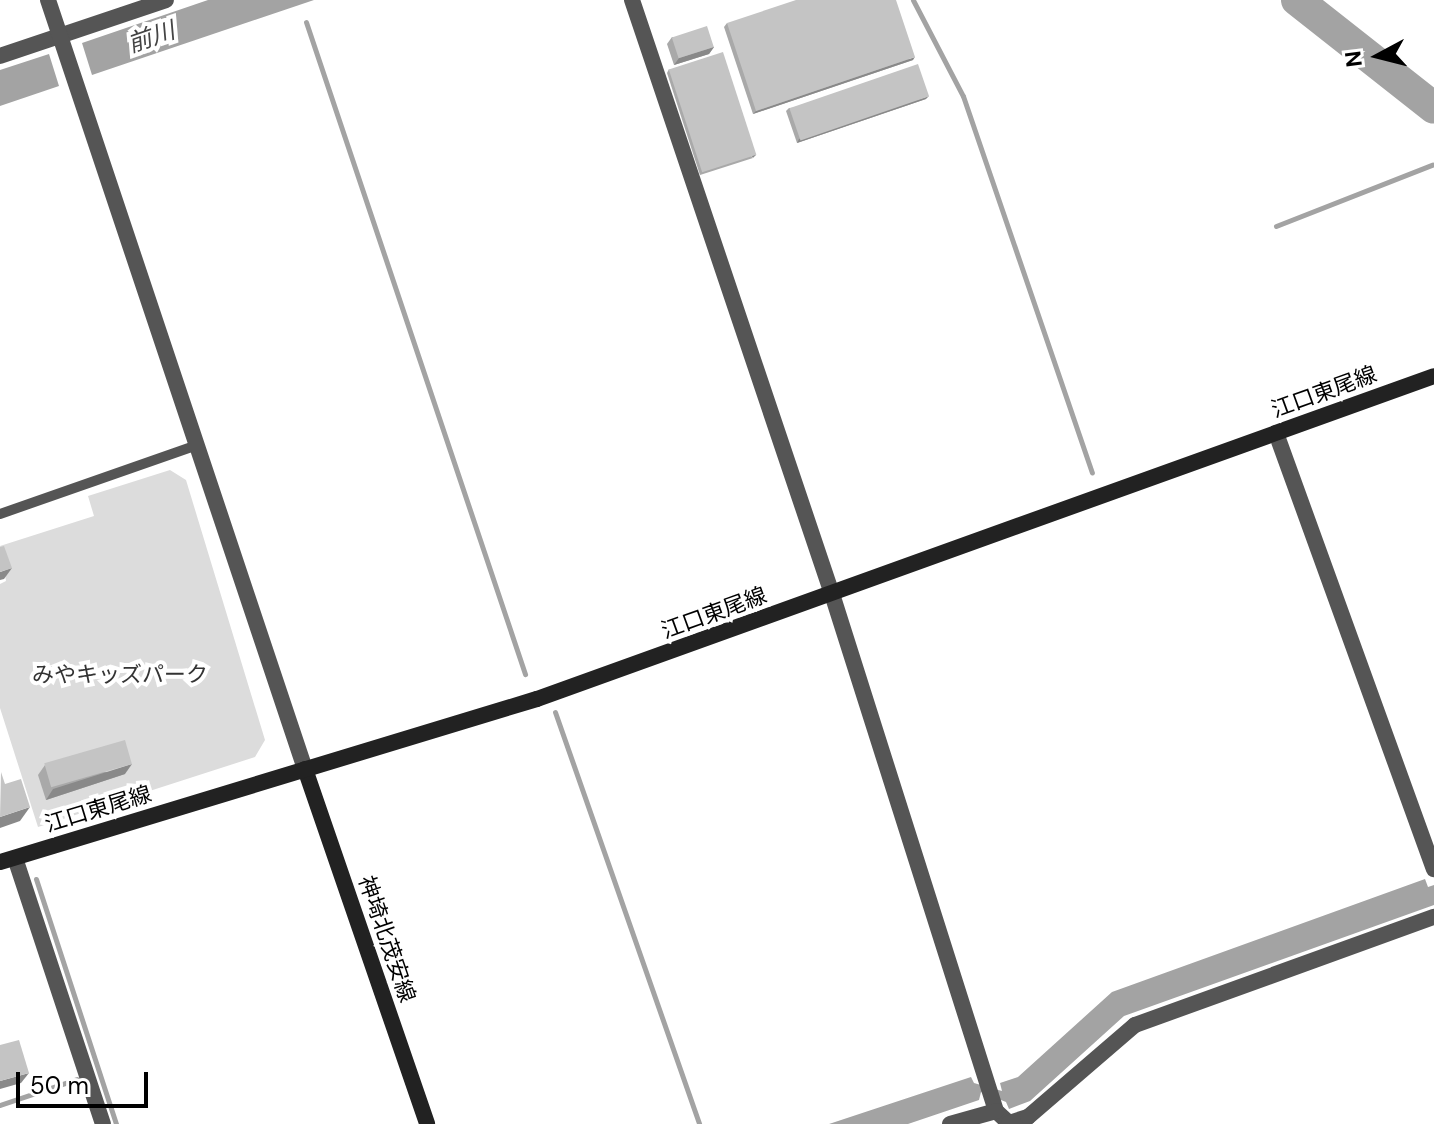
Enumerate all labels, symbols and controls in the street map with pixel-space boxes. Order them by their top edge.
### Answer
water label: 前川 [124,16,178,58]
north arrow [1338,16,1418,96]
text: N [1338,49,1369,69]
street label: 江口東尾線 [1268,361,1380,423]
street label: 江口東尾線 [658,582,770,644]
park label: みやキッズパーク [32,662,208,688]
street label: 江口東尾線 [42,780,154,838]
street label: 神埼北茂安線 [353,872,421,1006]
scale bar [20,1056,152,1106]
text: 50 m [30,1070,89,1101]

